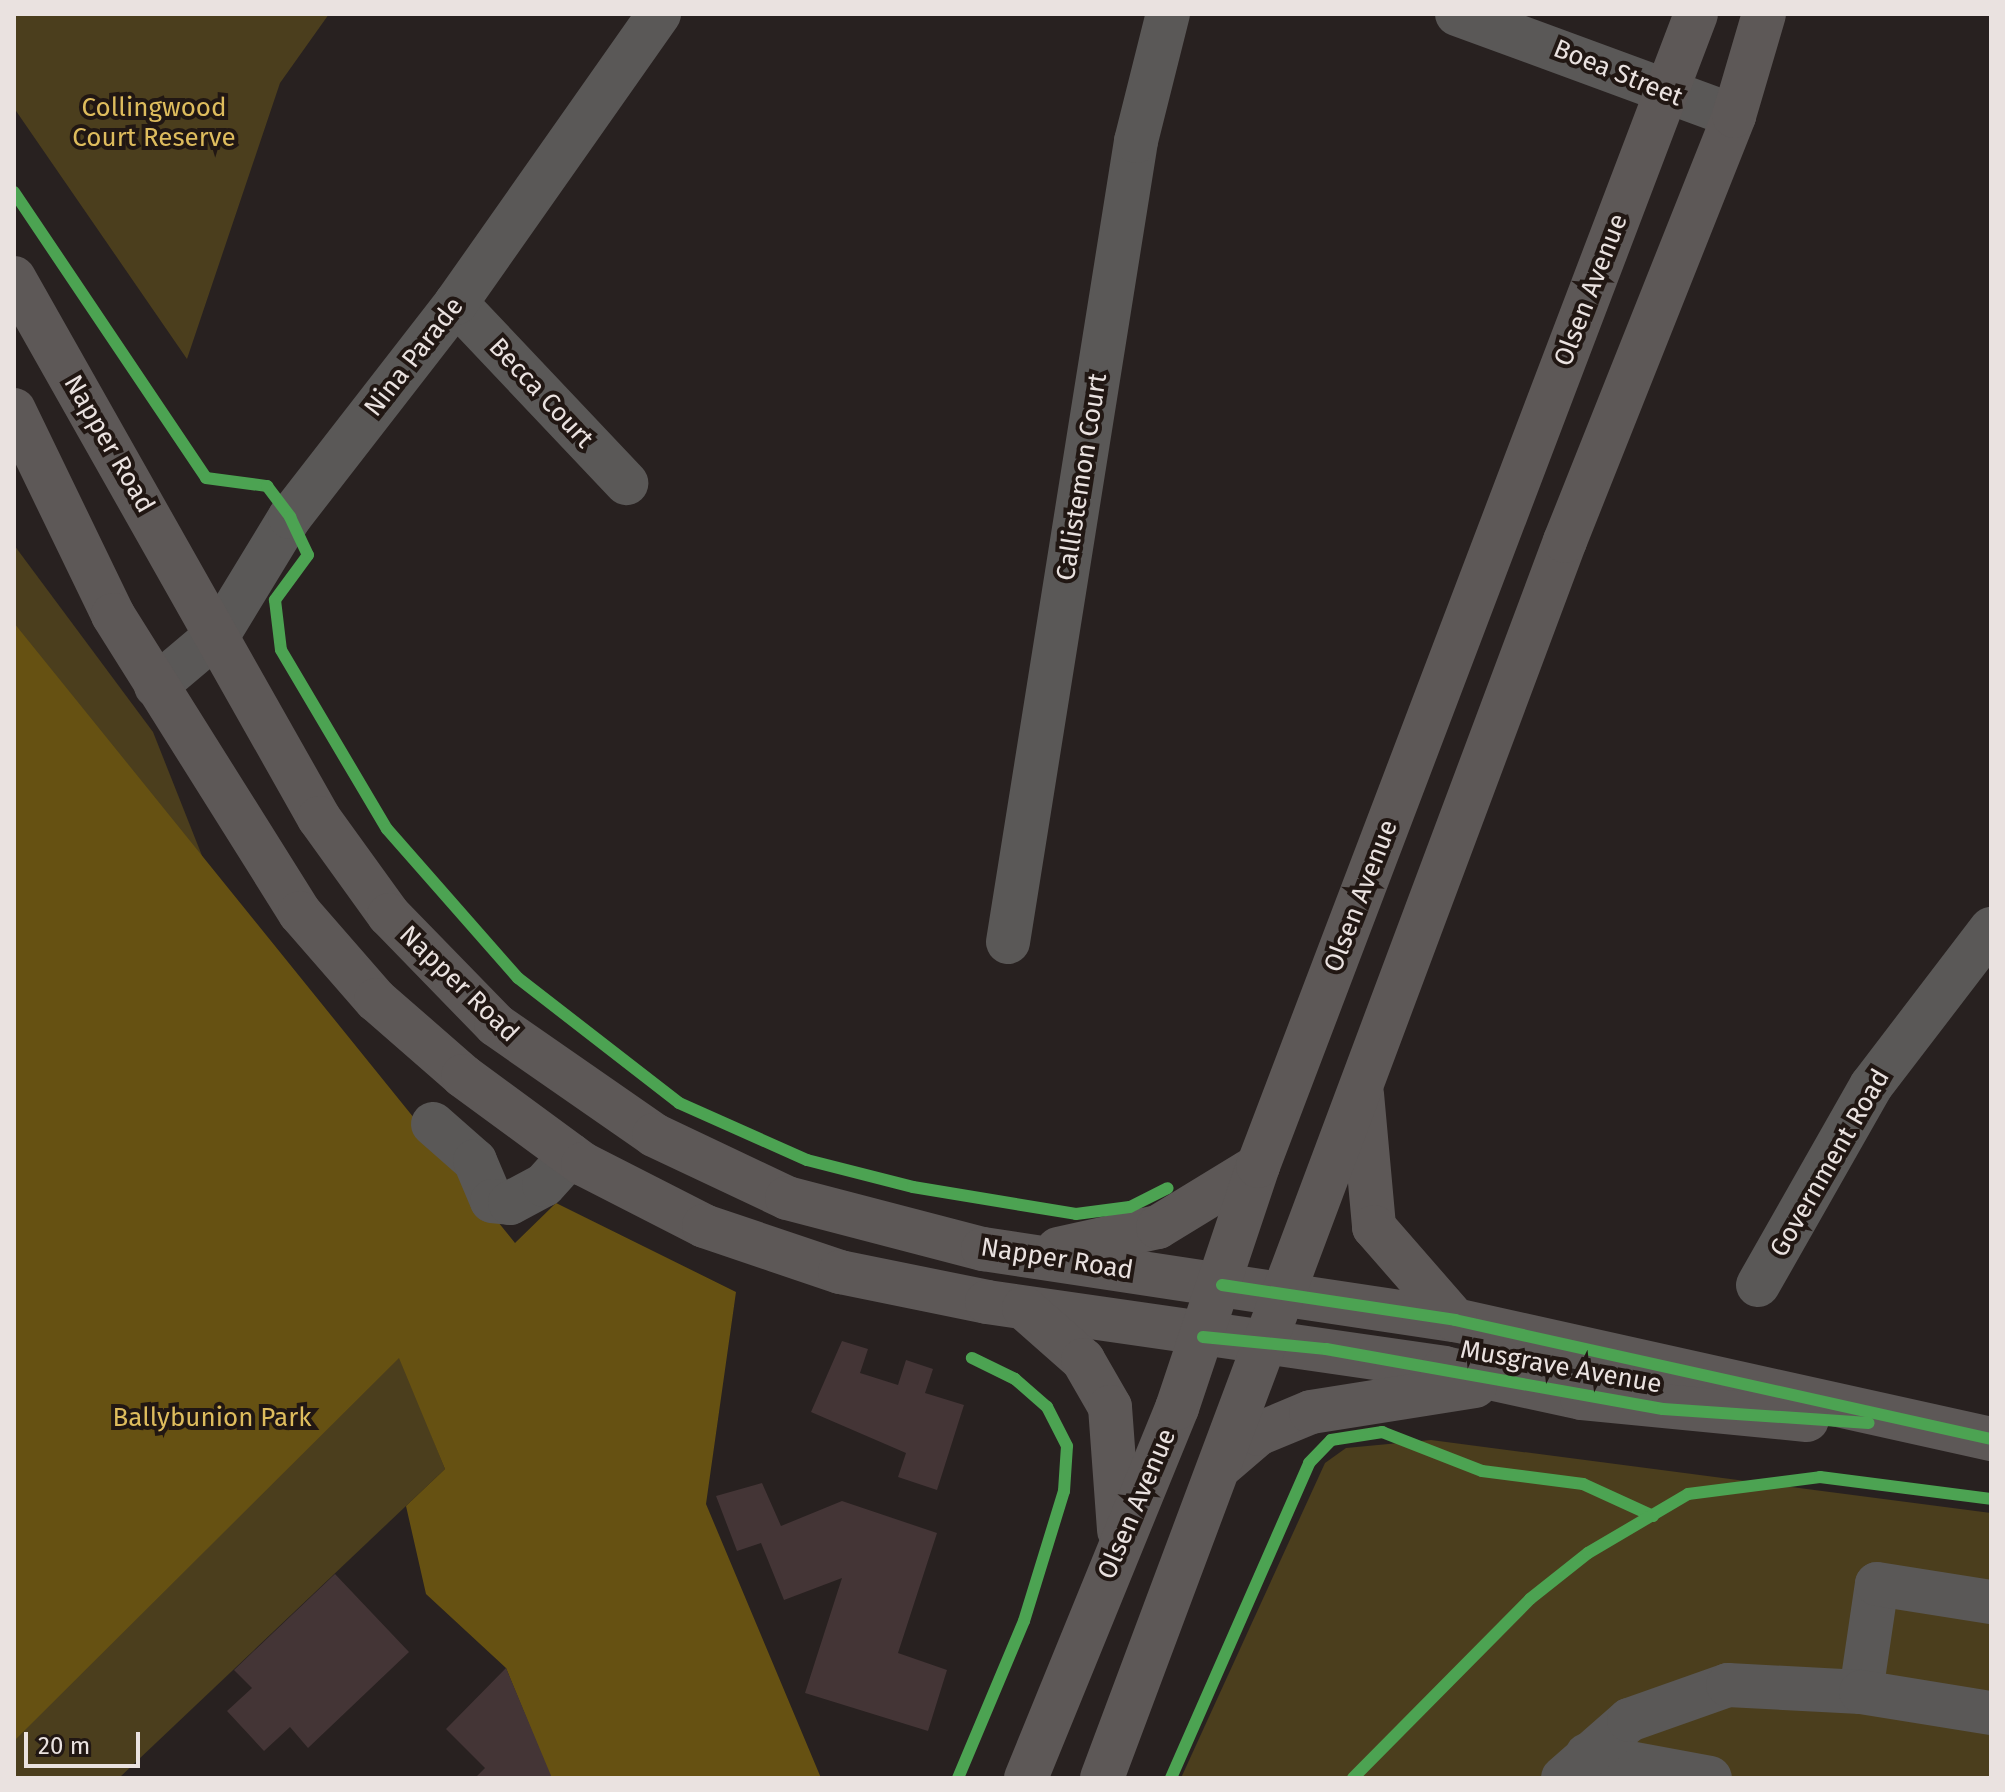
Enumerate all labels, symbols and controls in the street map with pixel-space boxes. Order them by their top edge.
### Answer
street label: Boea Street [1549,33,1687,113]
park label: Collingwood Court Reserve [72,92,236,154]
street label: Olsen Avenue [1548,210,1634,370]
street label: Nina Parade [358,291,470,423]
street label: Becca Court [482,332,600,454]
street label: Napper Road [57,370,161,518]
street label: Callistemon Court [1050,371,1114,583]
street label: Olsen Avenue [1318,816,1404,976]
street label: Napper Road [393,919,525,1049]
street label: Government Road [1764,1064,1896,1262]
street label: Napper Road [979,1232,1135,1286]
street label: Musgrave Avenue [1458,1334,1664,1400]
park label: Ballybunion Park [112,1402,312,1434]
street label: Olsen Avenue [1091,1424,1183,1584]
scale bar [28,1716,144,1766]
text: 20 m [38,1732,90,1760]

